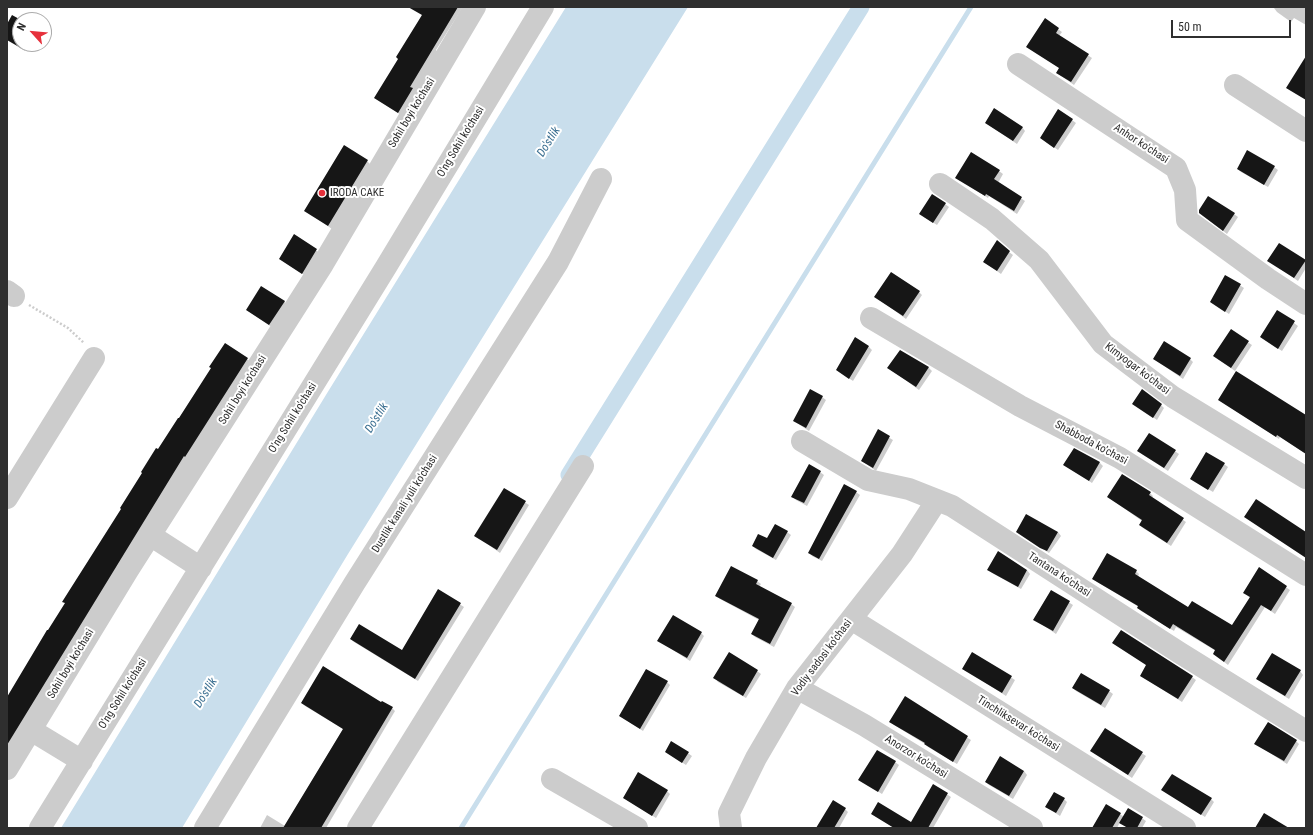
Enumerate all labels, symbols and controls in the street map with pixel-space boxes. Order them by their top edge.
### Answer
north arrow [12,12,52,52]
scale bar [1173,12,1293,38]
text: 50 m [1178,20,1202,34]
text: N [14,21,29,33]
street label: Sohil boyi ko'chasi [386,76,438,150]
street label: O'ng Sohil ko'chasi [435,104,487,180]
street label: Anhor ko'chasi [1111,121,1171,167]
water label: Do'stlik [534,124,564,160]
place label: IRODA CAKE [330,186,384,200]
marker: IRODA CAKE [317,188,327,198]
street label: Kimyogar ko'chasi [1102,340,1172,398]
street label: Sohil boyi ko'chasi [216,353,270,427]
street label: O'ng Sohil ko'chasi [266,380,320,456]
water label: Do'stlik [362,400,392,436]
street label: Shabboda ko'chasi [1052,418,1130,468]
street label: Dustlik kanali yuli ko'chasi [370,453,440,555]
street label: Tantana ko'chasi [1025,550,1093,600]
street label: Vodiy sadosi ko'chasi [789,617,855,699]
street label: Sohil boyi ko'chasi [45,627,97,701]
street label: O'ng Sohil ko'chasi [96,656,150,732]
water label: Do'stlik [191,675,221,711]
street label: Tinchliksevar ko'chasi [974,693,1062,755]
street label: Anorzor ko'chasi [882,733,950,781]

